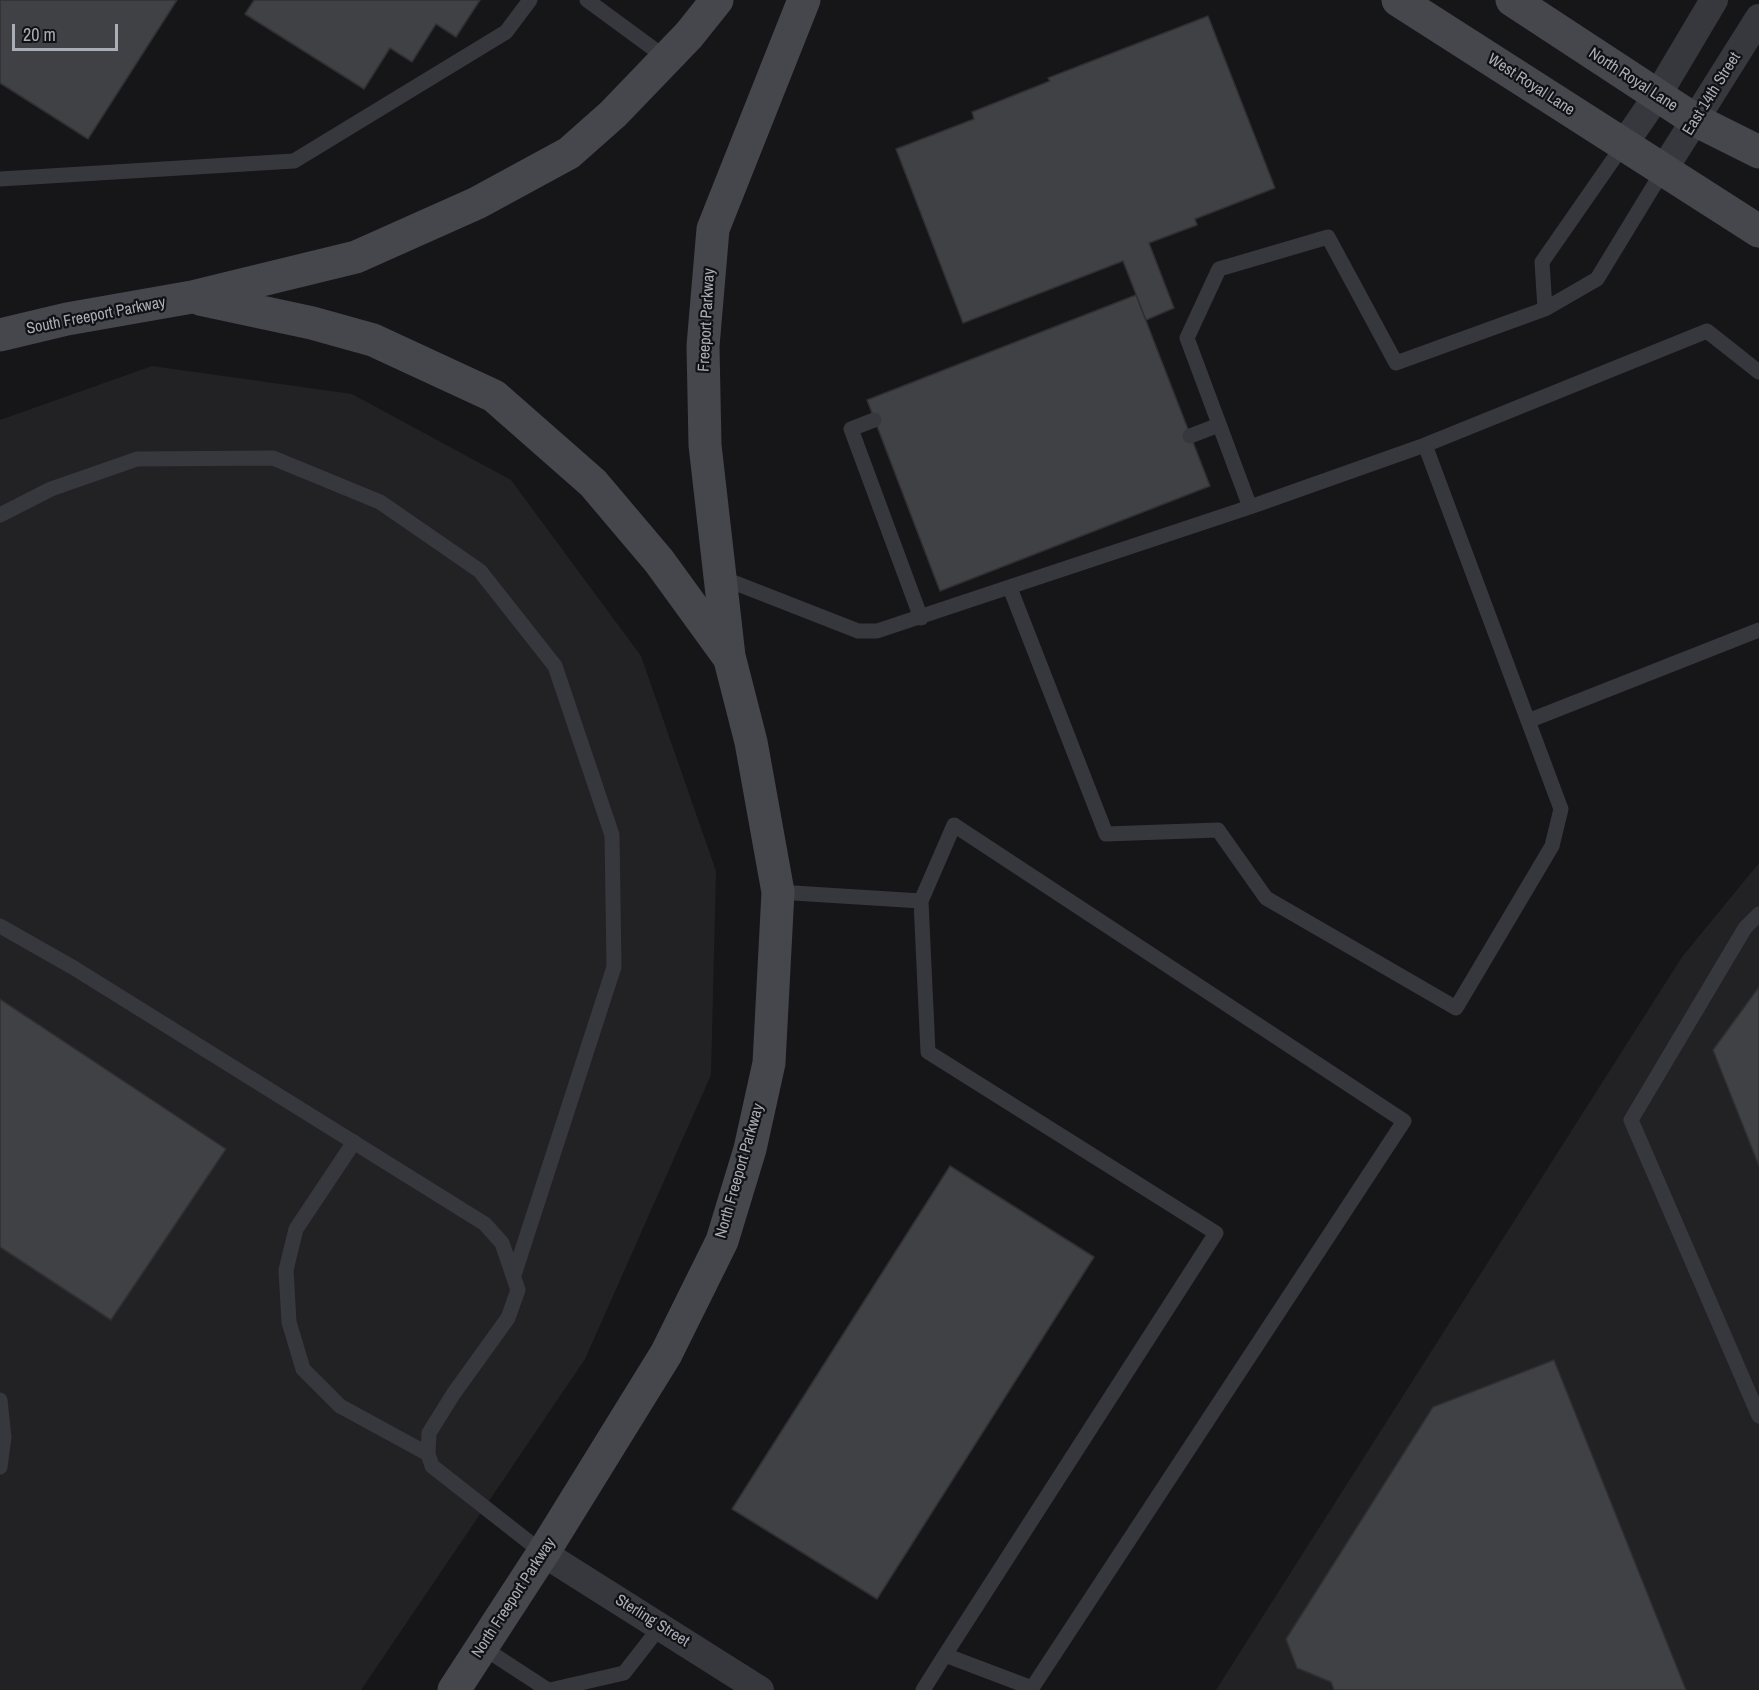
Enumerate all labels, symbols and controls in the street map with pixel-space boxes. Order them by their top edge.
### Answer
scale bar [15,12,122,50]
text: 20 m [23,22,56,47]
street label: North Royal Lane [1585,44,1681,116]
street label: East 14th Street [1679,49,1745,139]
street label: West Royal Lane [1484,50,1578,120]
street label: Freeport Parkway [695,268,719,372]
street label: South Freeport Parkway [25,293,167,339]
street label: North Freeport Parkway [712,1101,768,1241]
street label: North Freeport Parkway [468,1534,560,1662]
street label: Sterling Street [611,1591,693,1651]

